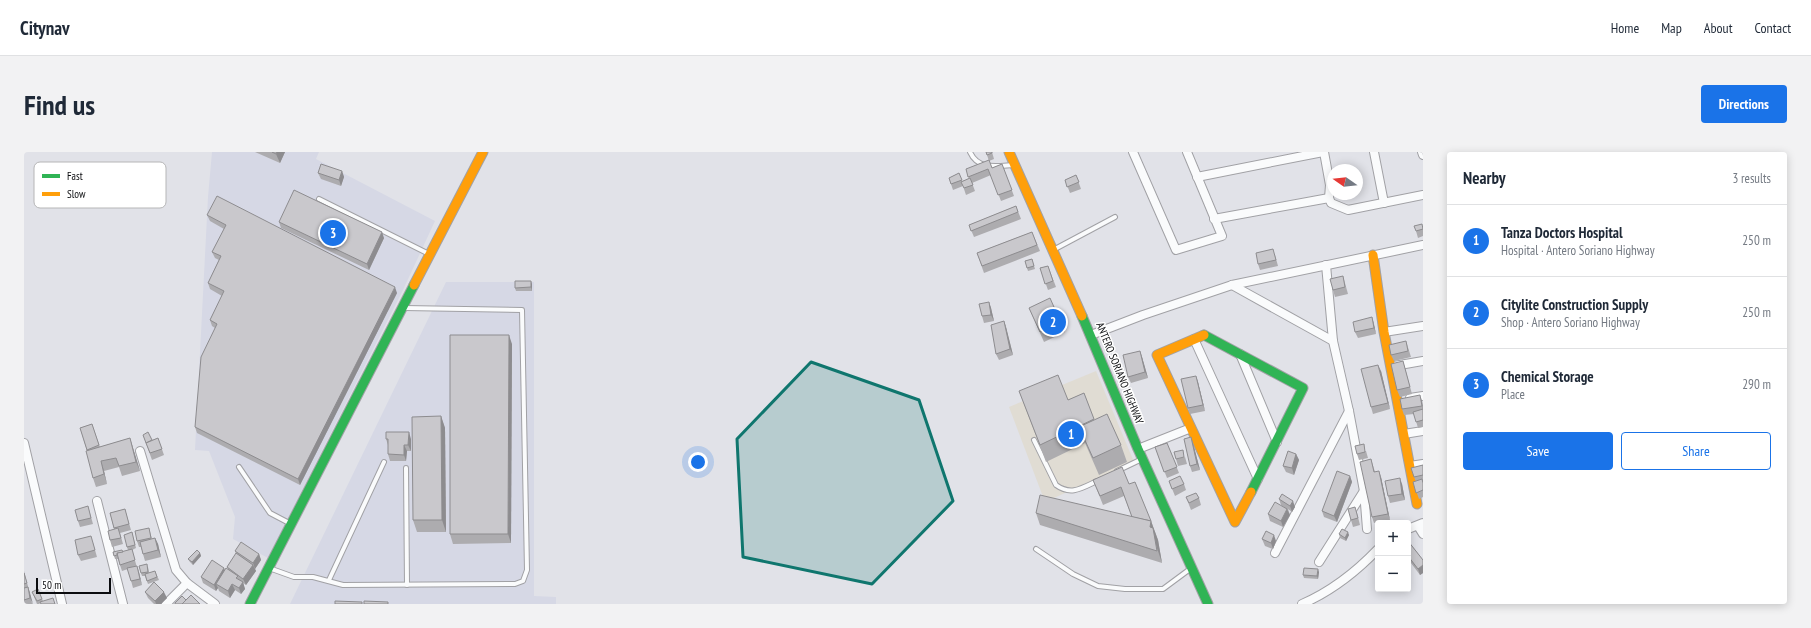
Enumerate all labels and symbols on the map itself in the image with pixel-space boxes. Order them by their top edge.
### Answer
legend [34,162,166,208]
north arrow [1327,164,1363,200]
text: Fast [67,169,83,183]
text: Slow [67,187,86,201]
pin: 3 [320,218,346,248]
pin: 2 [1040,307,1066,337]
street label: ANTERO SORIANO HIGHWAY [1093,320,1147,426]
pin: 1 [1058,419,1084,449]
your location [688,452,708,472]
scale bar [36,576,111,595]

